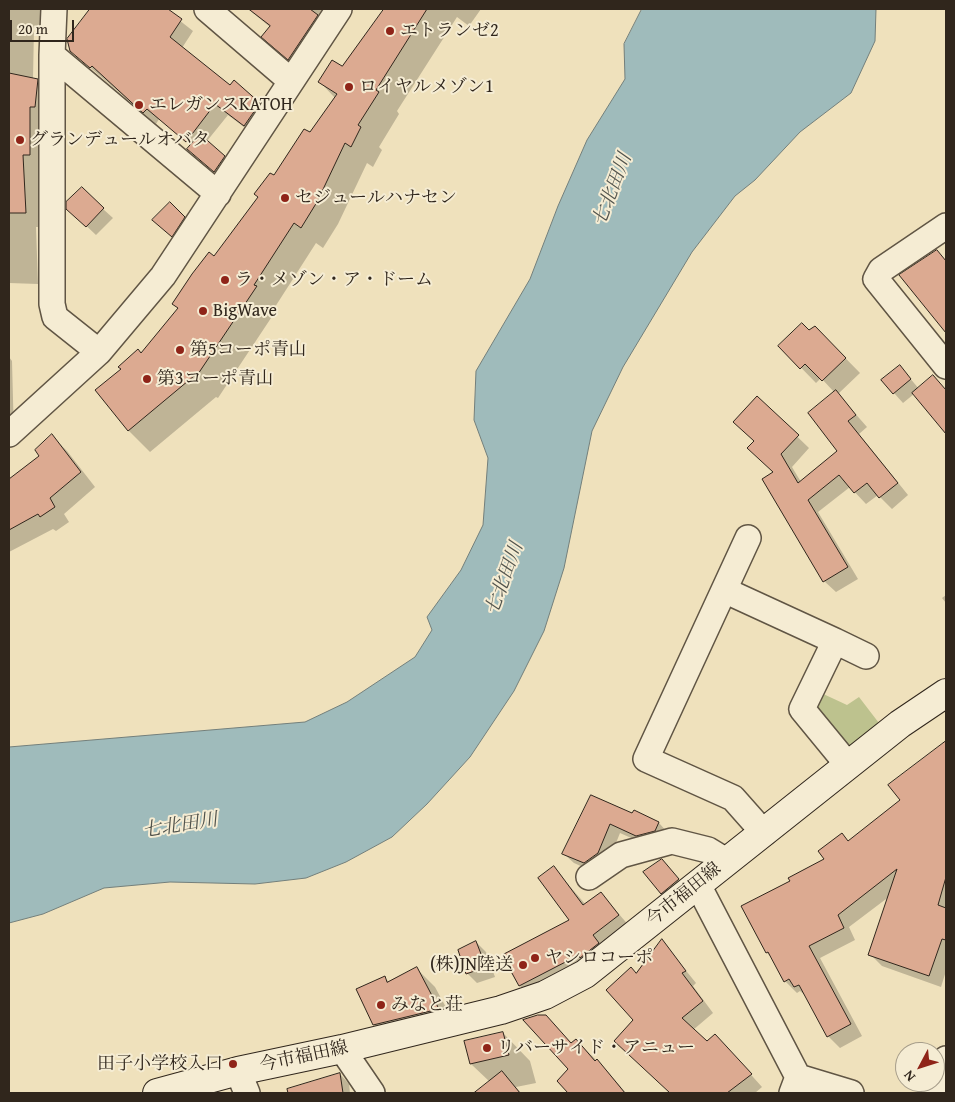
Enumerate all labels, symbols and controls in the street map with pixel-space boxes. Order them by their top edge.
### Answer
scale bar [12,10,76,42]
text: 20 m [18,18,48,39]
place label: エトランゼ2 [400,20,499,42]
marker: エトランゼ2 [384,25,396,37]
place label: ロイヤルメゾン1 [359,76,494,98]
marker: ロイヤルメゾン1 [343,81,355,93]
place label: エレガンスKATOH [149,94,293,116]
marker: エレガンスKATOH [133,99,145,111]
place label: グランデュールオバタ [30,129,210,151]
marker: グランデュールオバタ [14,134,26,146]
water label: 七北田川 [589,150,637,230]
place label: セジュールハナセン [295,187,457,209]
marker: セジュールハナセン [279,192,291,204]
place label: ラ・メゾン・ア・ドーム [235,269,433,291]
marker: ラ・メゾン・ア・ドーム [219,274,231,286]
place label: BigWave [213,300,277,322]
marker: BigWave [197,305,209,317]
place label: 第5コーポ青山 [190,339,307,361]
marker: 第5コーポ青山 [174,344,186,356]
place label: 第3コーポ青山 [157,368,274,390]
marker: 第3コーポ青山 [141,373,153,385]
water label: 七北田川 [481,539,529,619]
water label: 七北田川 [141,809,219,843]
street label: 今市福田線 [642,858,726,932]
place label: ヤシロコーポ [545,947,653,969]
marker: ヤシロコーポ [529,952,541,964]
place label: (株)JN陸送 [430,954,513,976]
marker: (株)JN陸送 [517,959,529,971]
place label: みなと荘 [391,994,463,1016]
marker: みなと荘 [375,999,387,1011]
street label: 今市福田線 [258,1037,350,1077]
place label: リバーサイド・アニュー [497,1037,695,1059]
marker: リバーサイド・アニュー [481,1042,493,1054]
north arrow [895,1042,945,1092]
place label: 田子小学校入口 [97,1053,223,1075]
marker: 田子小学校入口 [227,1058,239,1070]
text: N [899,1066,920,1086]

